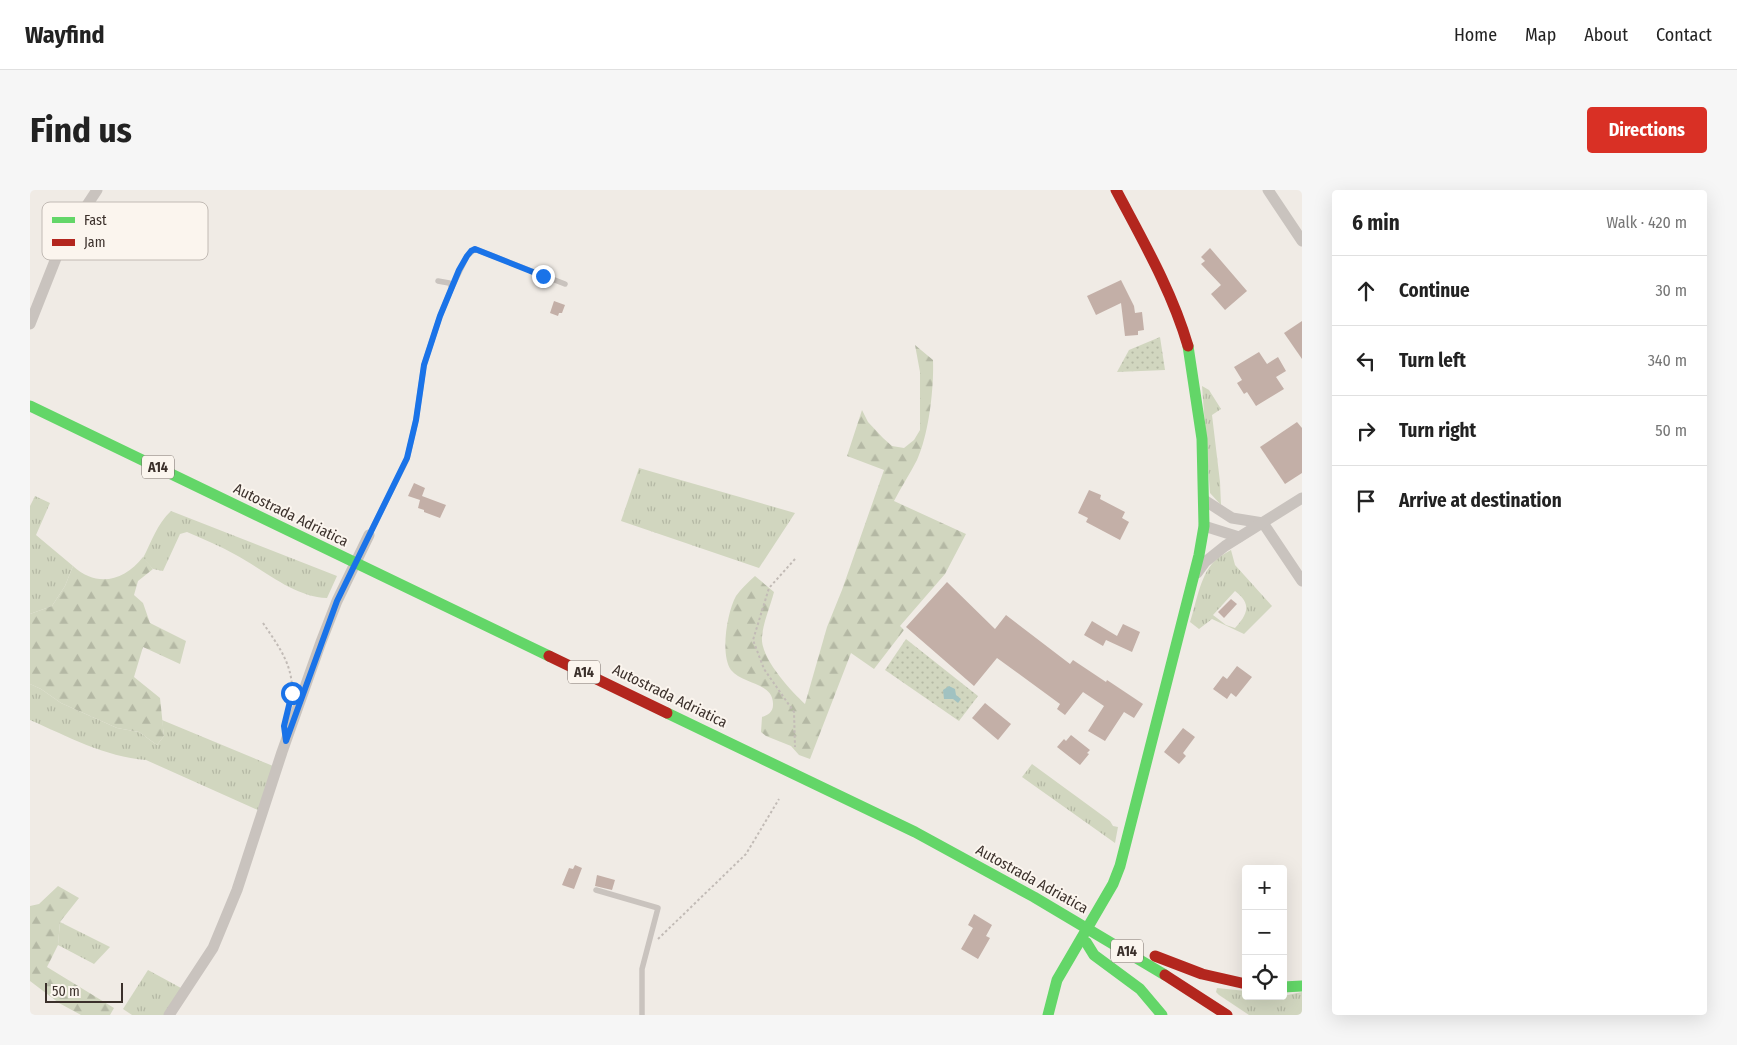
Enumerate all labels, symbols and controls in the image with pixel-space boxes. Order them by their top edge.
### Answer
text: Wayfind [25,21,105,49]
text: Home [1454,24,1497,46]
text: Map [1525,24,1556,46]
text: About [1584,24,1628,46]
text: Contact [1656,24,1712,46]
button: Directions [1587,107,1707,153]
text: Find us [30,109,132,151]
legend [42,202,208,260]
text: 6 min [1352,210,1400,236]
text: Fast [84,212,107,229]
text: Walk · 420 m [1606,213,1687,232]
text: Jam [84,234,105,251]
route end [532,265,555,288]
icon: ahead [1352,277,1380,305]
text: Continue [1399,279,1470,302]
text: 30 m [1655,281,1687,300]
icon: left [1352,347,1380,375]
text: Turn left [1399,349,1466,372]
text: 340 m [1648,351,1687,370]
icon: right [1352,417,1380,445]
text: Turn right [1399,419,1476,442]
text: 50 m [1655,421,1687,440]
road number: A14 [142,456,174,478]
street label: Autostrada Adriatica [231,479,351,551]
icon: arrive [1352,487,1380,515]
text: Arrive at destination [1399,489,1562,512]
street label: Autostrada Adriatica [610,660,730,732]
road number: A14 [568,661,600,684]
route start [281,682,304,705]
street label: Autostrada Adriatica [973,841,1091,917]
map controls [1242,865,1287,1000]
button: + [1242,865,1287,910]
button: − [1242,910,1287,955]
road number: A14 [1111,939,1143,962]
button: locate [1242,955,1287,1000]
scale bar [45,980,122,1003]
text: 50 m [52,983,80,1000]

